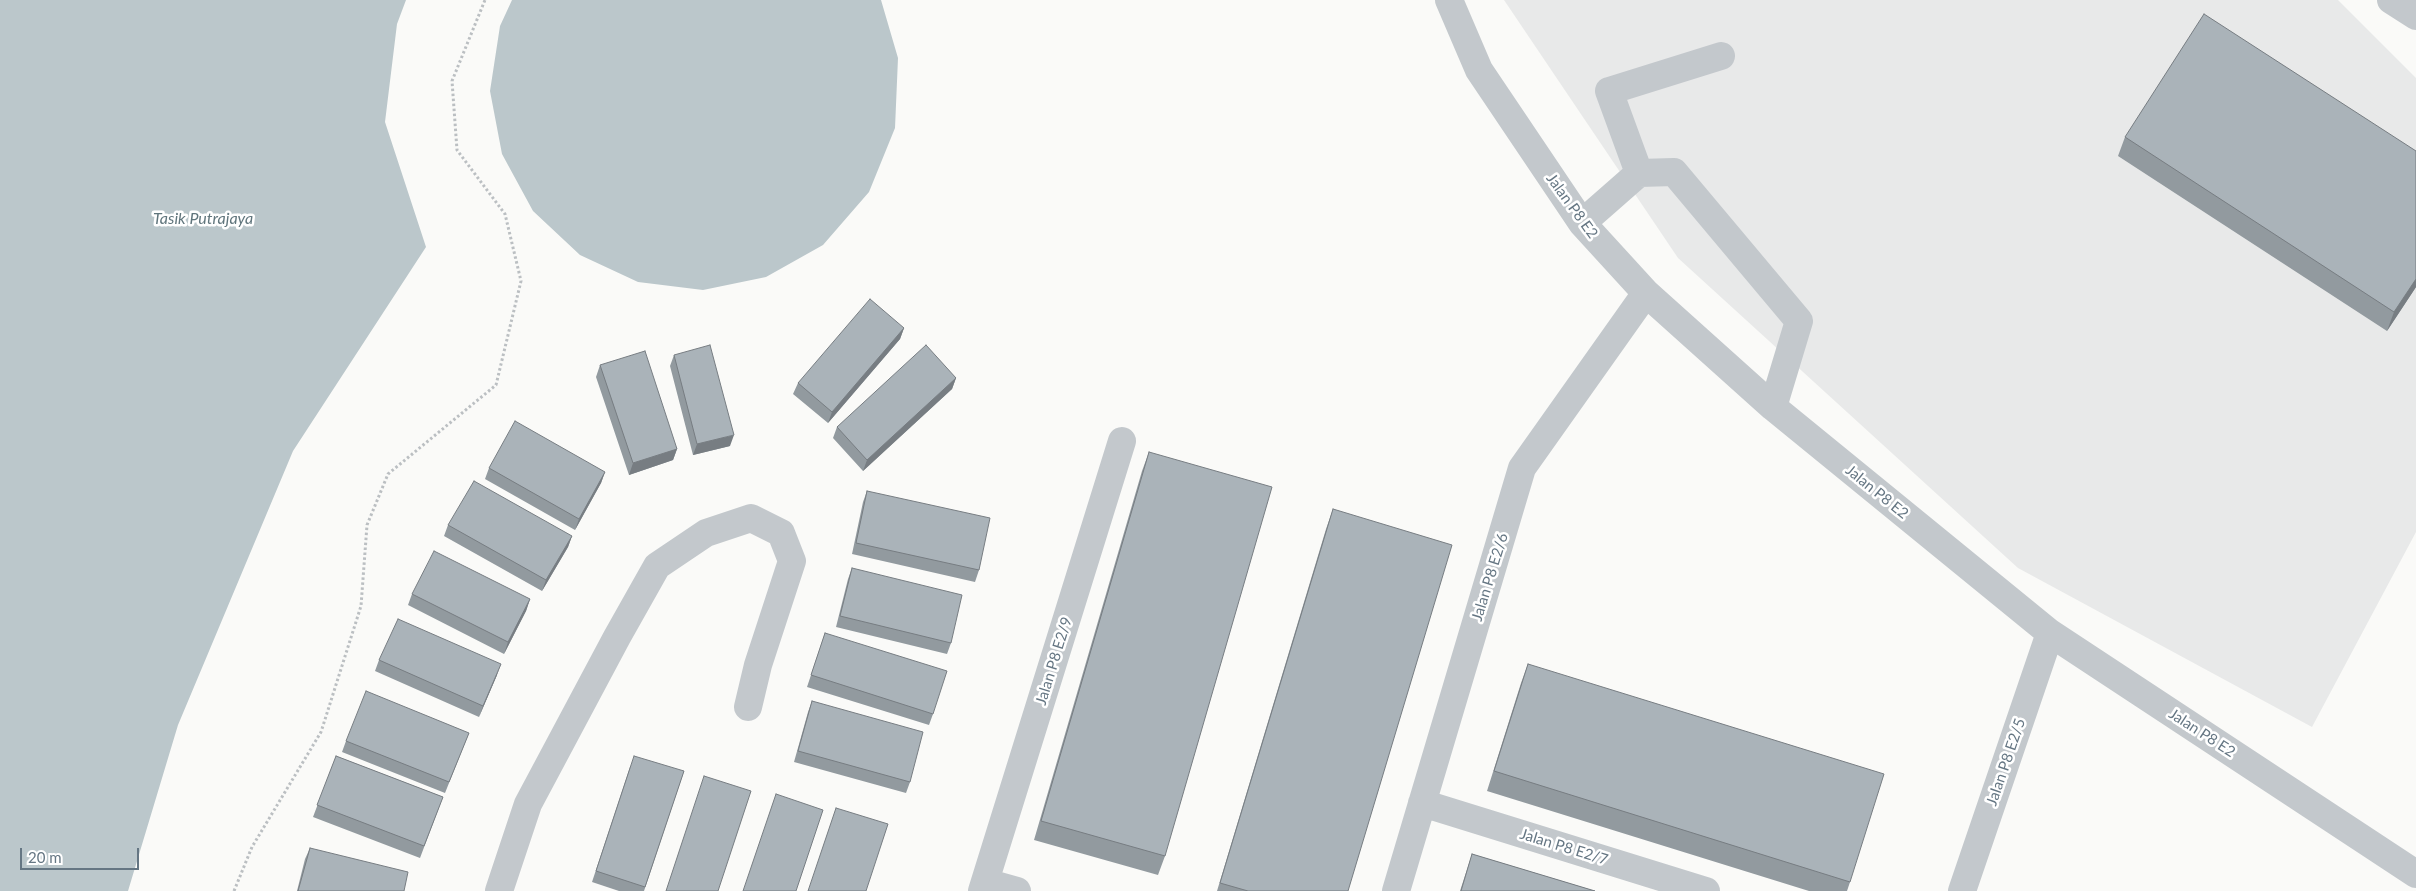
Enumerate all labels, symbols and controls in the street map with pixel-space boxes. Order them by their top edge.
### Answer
street label: Jalan P8 E2 [1542,170,1602,242]
water label: Tasik Putrajaya [153,209,253,229]
street label: Jalan P8 E2 [1842,461,1912,523]
street label: Jalan P8 E2/6 [1468,531,1512,623]
street label: Jalan P8 E2/9 [1032,615,1076,707]
street label: Jalan P8 E2 [2165,705,2239,761]
street label: Jalan P8 E2/5 [1983,716,2029,808]
street label: Jalan P8 E2/7 [1518,825,1610,869]
scale bar [22,838,141,870]
text: 20 m [28,848,62,866]

